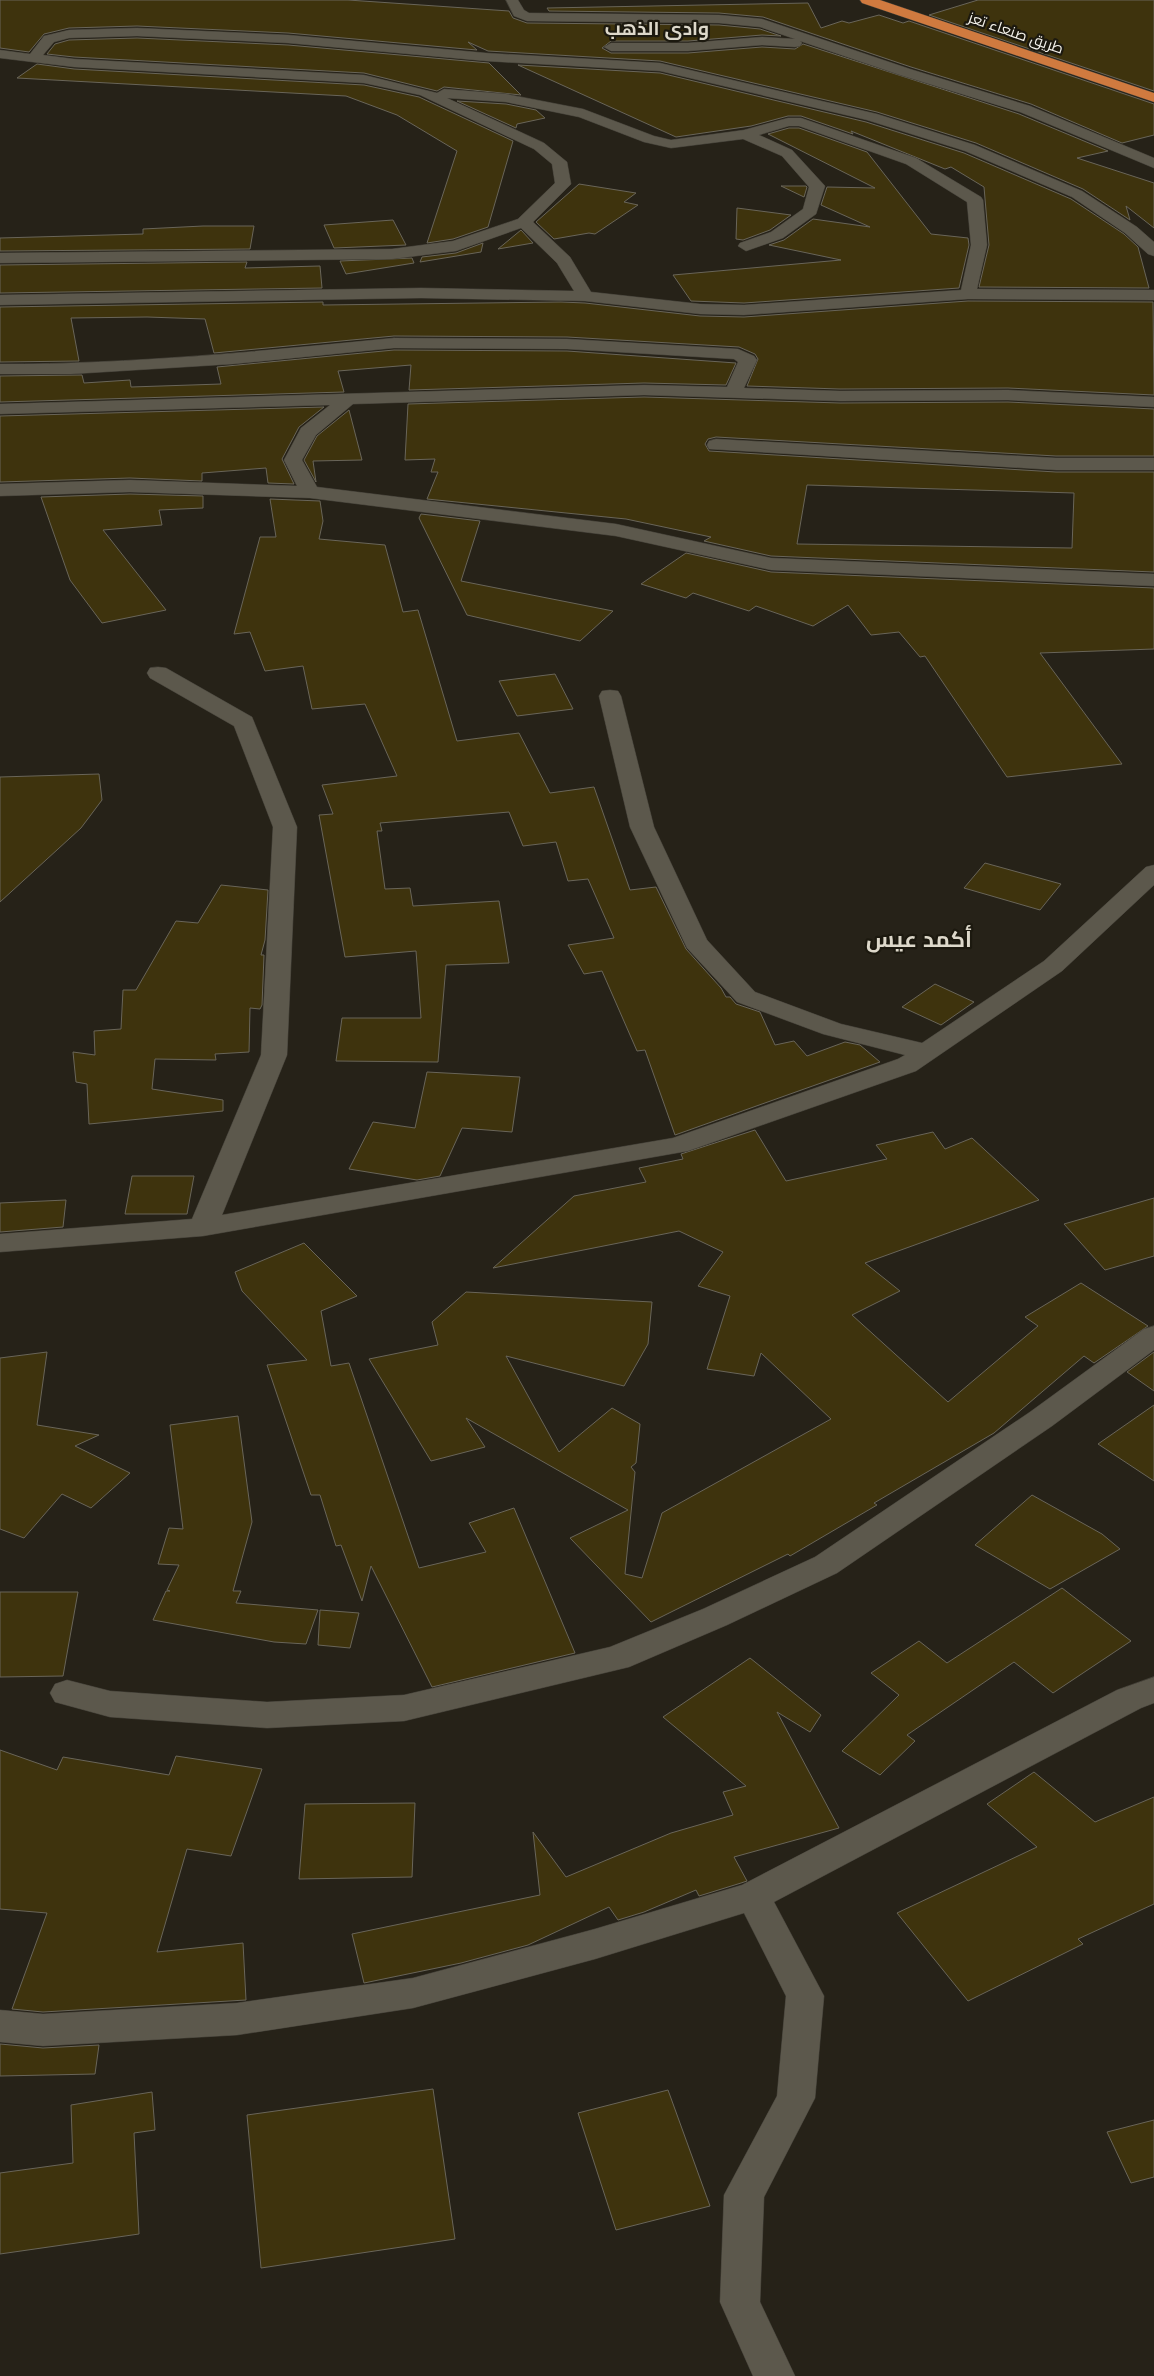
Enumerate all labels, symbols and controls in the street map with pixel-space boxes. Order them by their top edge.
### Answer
street label: طريق صنعاء تعز [965,8,1066,59]
district label: وادى الذهب [605,18,709,40]
district label: أكمد عيس [866,925,972,953]

